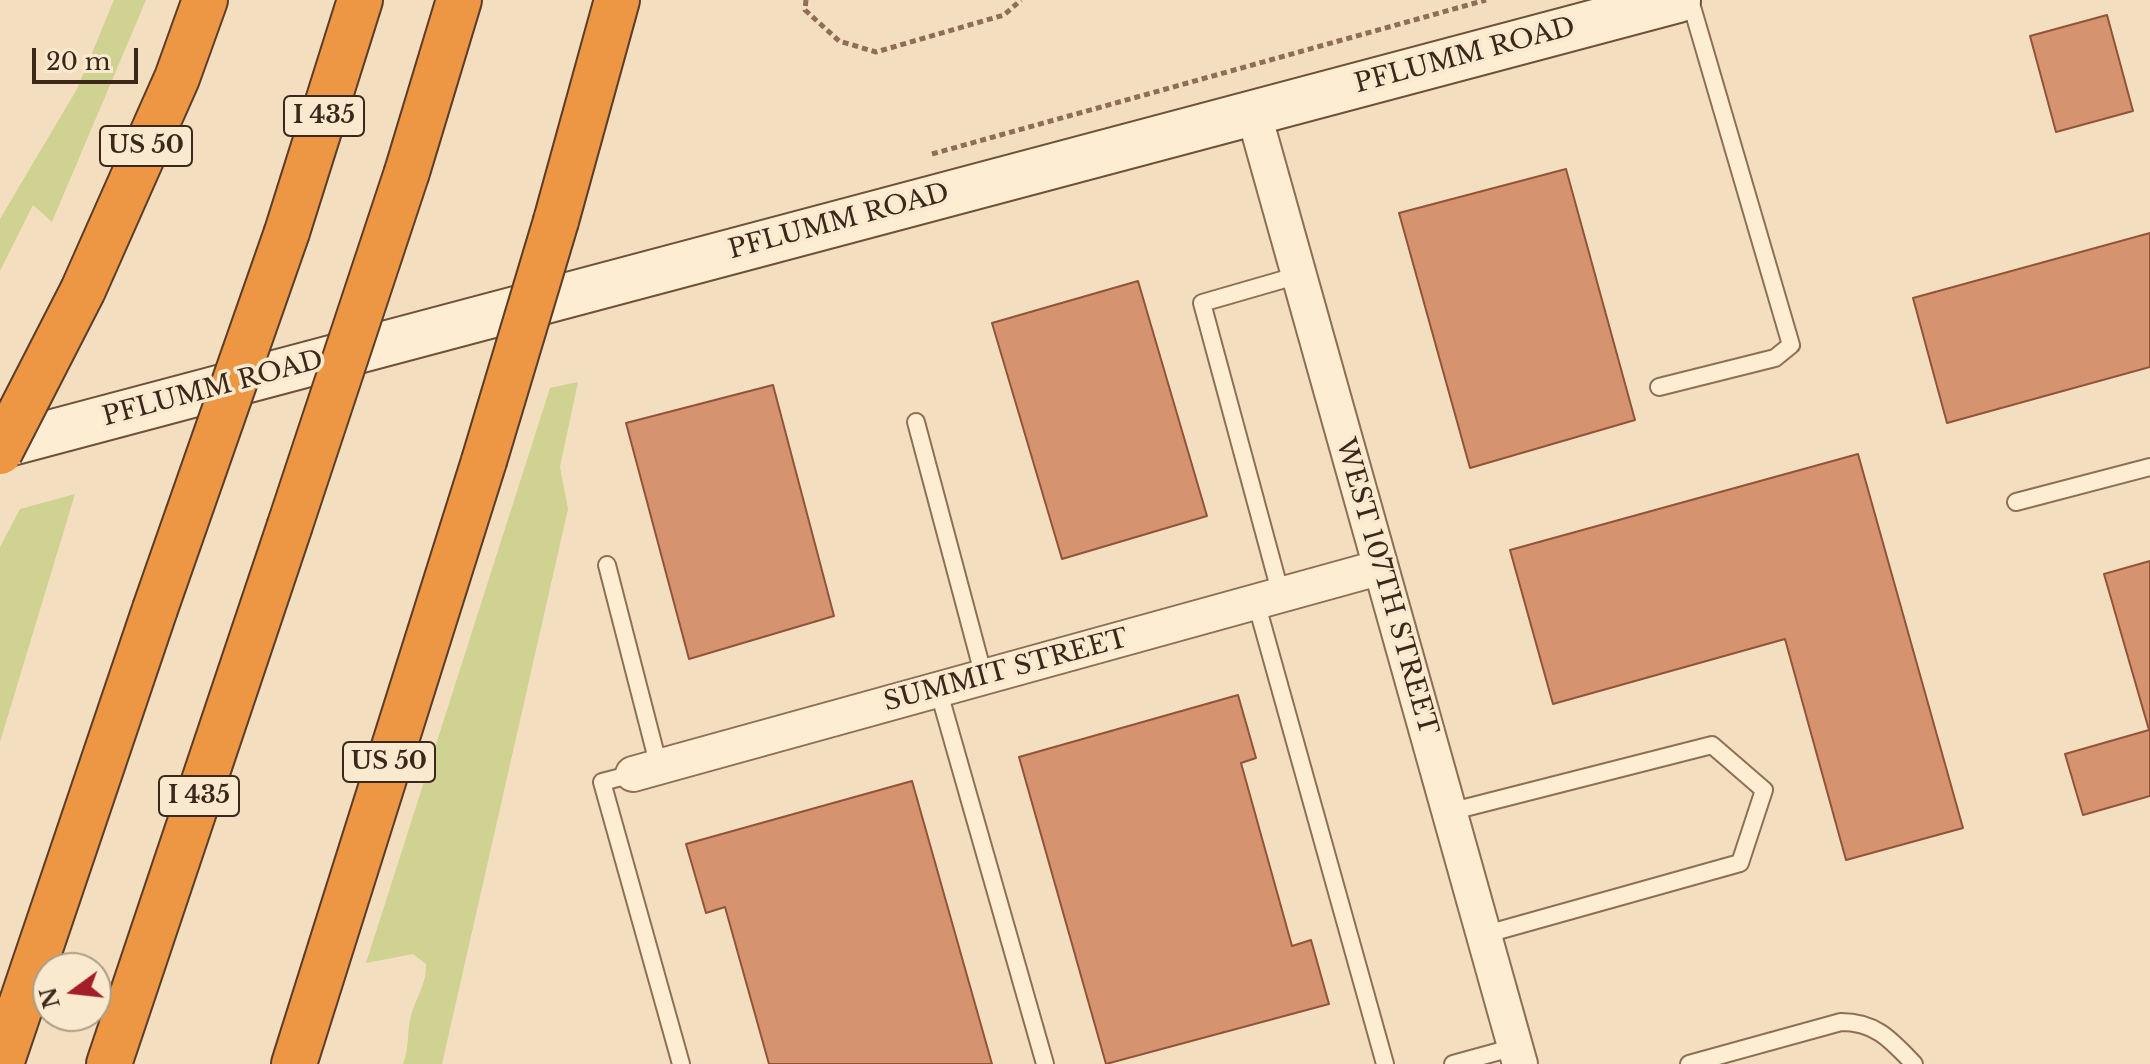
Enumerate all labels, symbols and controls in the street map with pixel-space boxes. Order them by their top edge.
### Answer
street label: PFLUMM ROAD [1351,12,1579,100]
scale bar [36,32,142,82]
text: 20 m [46,47,111,76]
road number: I 435 [284,96,364,136]
road number: US 50 [100,126,192,166]
street label: PFLUMM ROAD [725,178,953,266]
street label: PFLUMM ROAD [99,345,327,433]
street label: WEST 107TH STREET [1329,435,1443,739]
street label: SUMMIT STREET [880,623,1132,719]
road number: US 50 [343,742,435,782]
road number: I 435 [159,776,239,816]
north arrow [32,952,112,1032]
text: N [35,984,66,1011]

